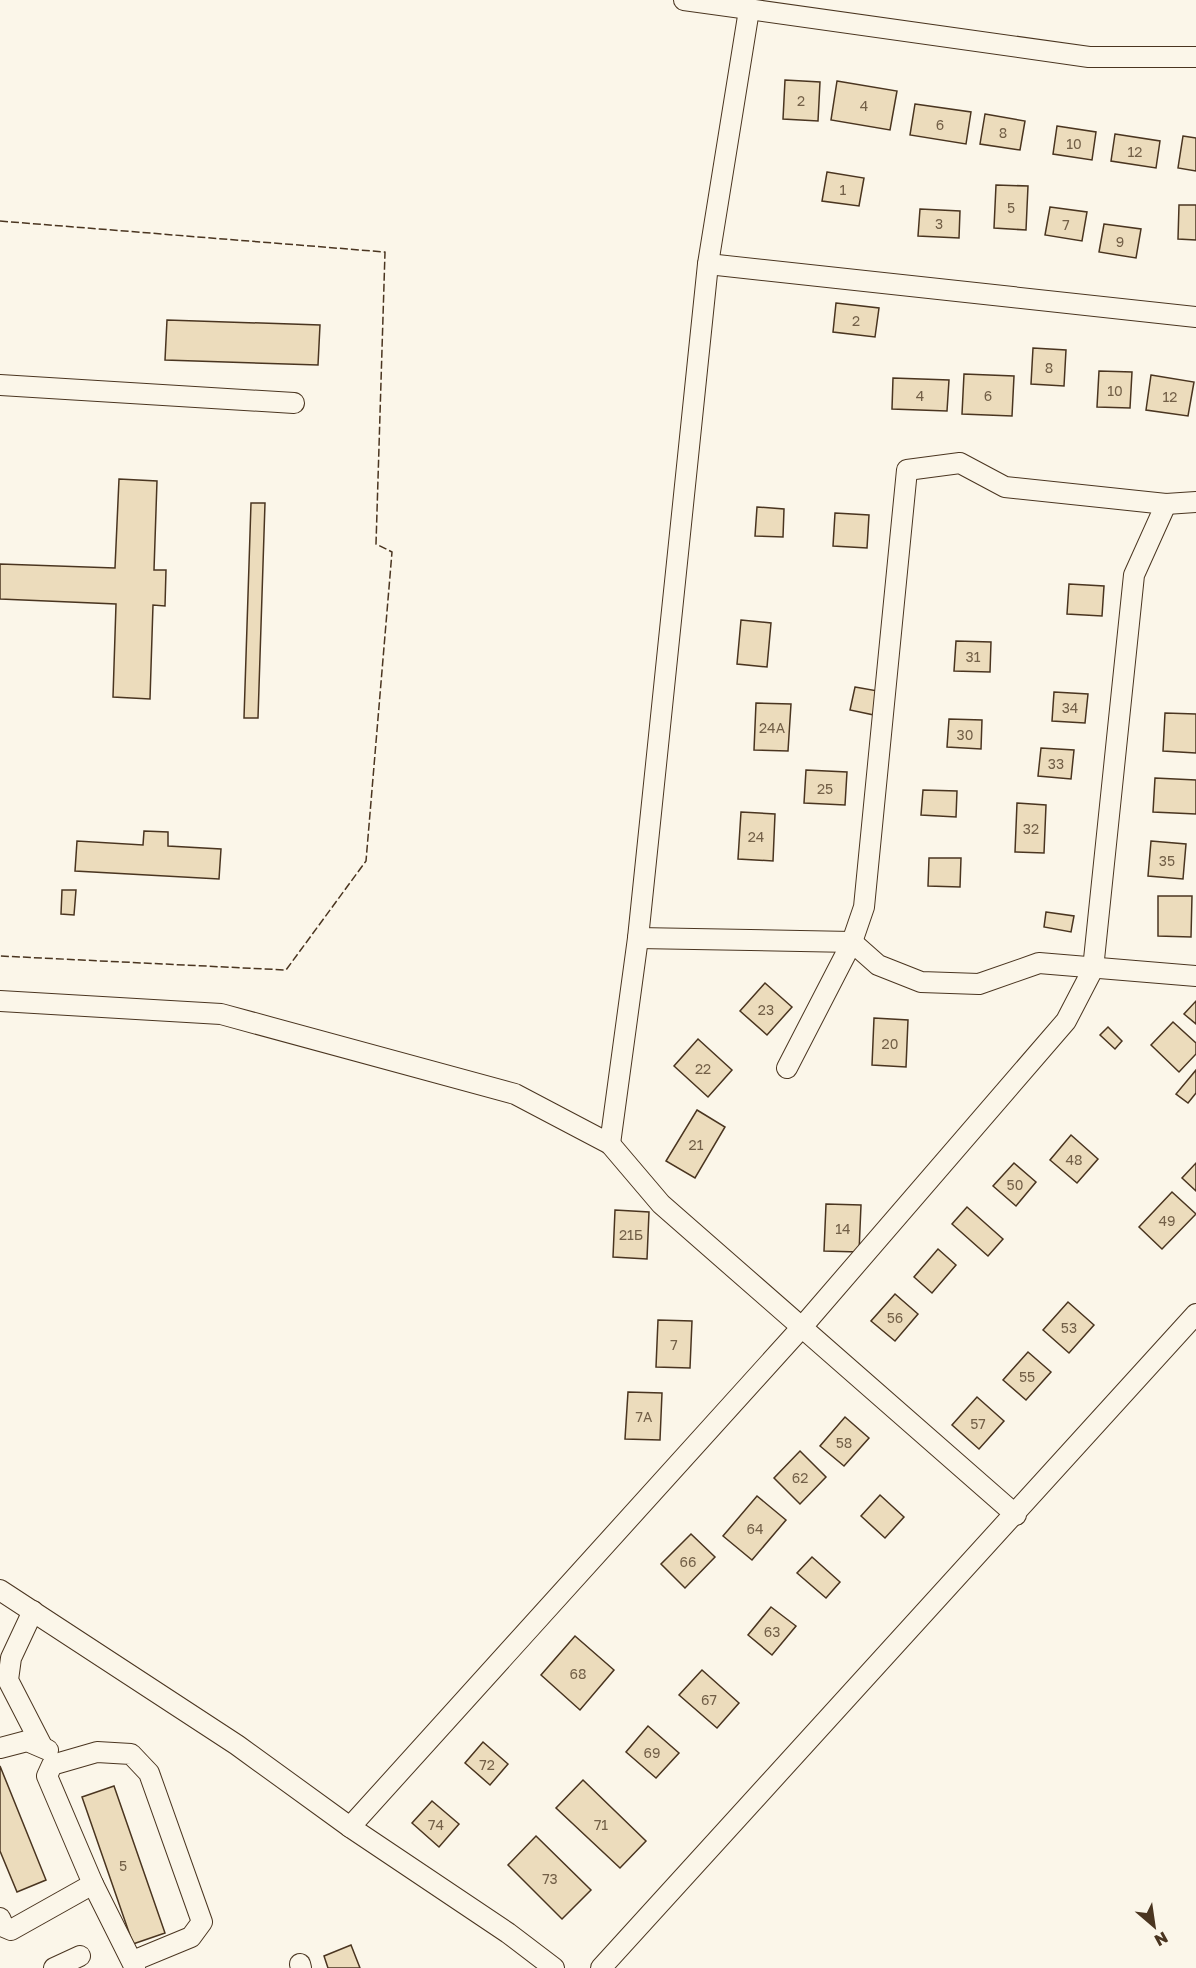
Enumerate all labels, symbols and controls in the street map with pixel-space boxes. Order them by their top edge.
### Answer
house number: 2 [797,92,805,109]
house number: 4 [860,97,868,114]
house number: 6 [936,116,944,133]
house number: 8 [999,124,1007,141]
house number: 10 [1066,135,1082,152]
house number: 12 [1128,143,1142,160]
house number: 1 [840,181,847,198]
house number: 5 [1007,199,1015,216]
house number: 3 [935,215,943,232]
house number: 7 [1062,216,1070,233]
house number: 9 [1116,233,1124,250]
house number: 2 [852,312,860,329]
house number: 8 [1045,359,1053,376]
house number: 10 [1107,382,1123,399]
house number: 4 [916,387,924,404]
house number: 6 [984,387,992,404]
house number: 12 [1163,388,1177,405]
house number: 31 [966,648,981,665]
house number: 34 [1062,699,1078,716]
house number: 24А [759,719,786,736]
house number: 30 [957,726,973,743]
house number: 33 [1048,755,1064,772]
house number: 25 [817,780,833,797]
house number: 32 [1023,820,1039,837]
house number: 24 [748,828,764,845]
house number: 35 [1159,852,1175,869]
house number: 23 [758,1001,774,1018]
house number: 20 [882,1035,898,1052]
house number: 22 [695,1060,711,1077]
house number: 21 [689,1136,704,1153]
house number: 48 [1065,1151,1083,1168]
house number: 50 [1007,1176,1023,1193]
house number: 49 [1158,1212,1176,1229]
house number: 14 [835,1220,851,1237]
house number: 21Б [619,1226,643,1243]
house number: 56 [887,1309,903,1326]
house number: 53 [1061,1319,1077,1336]
house number: 7 [670,1336,678,1353]
house number: 55 [1019,1368,1035,1385]
house number: 7А [636,1408,653,1425]
house number: 57 [970,1415,986,1432]
house number: 58 [836,1434,852,1451]
house number: 62 [792,1469,808,1486]
house number: 64 [746,1520,764,1537]
house number: 66 [680,1553,696,1570]
house number: 63 [764,1623,780,1640]
house number: 68 [569,1665,587,1682]
house number: 67 [701,1691,717,1708]
house number: 69 [644,1744,660,1761]
house number: 72 [479,1756,495,1773]
house number: 74 [428,1816,444,1833]
house number: 71 [594,1816,608,1833]
house number: 5 [119,1857,127,1874]
house number: 73 [542,1870,558,1887]
north arrow [1124,1896,1184,1956]
text: N [1151,1927,1171,1951]

